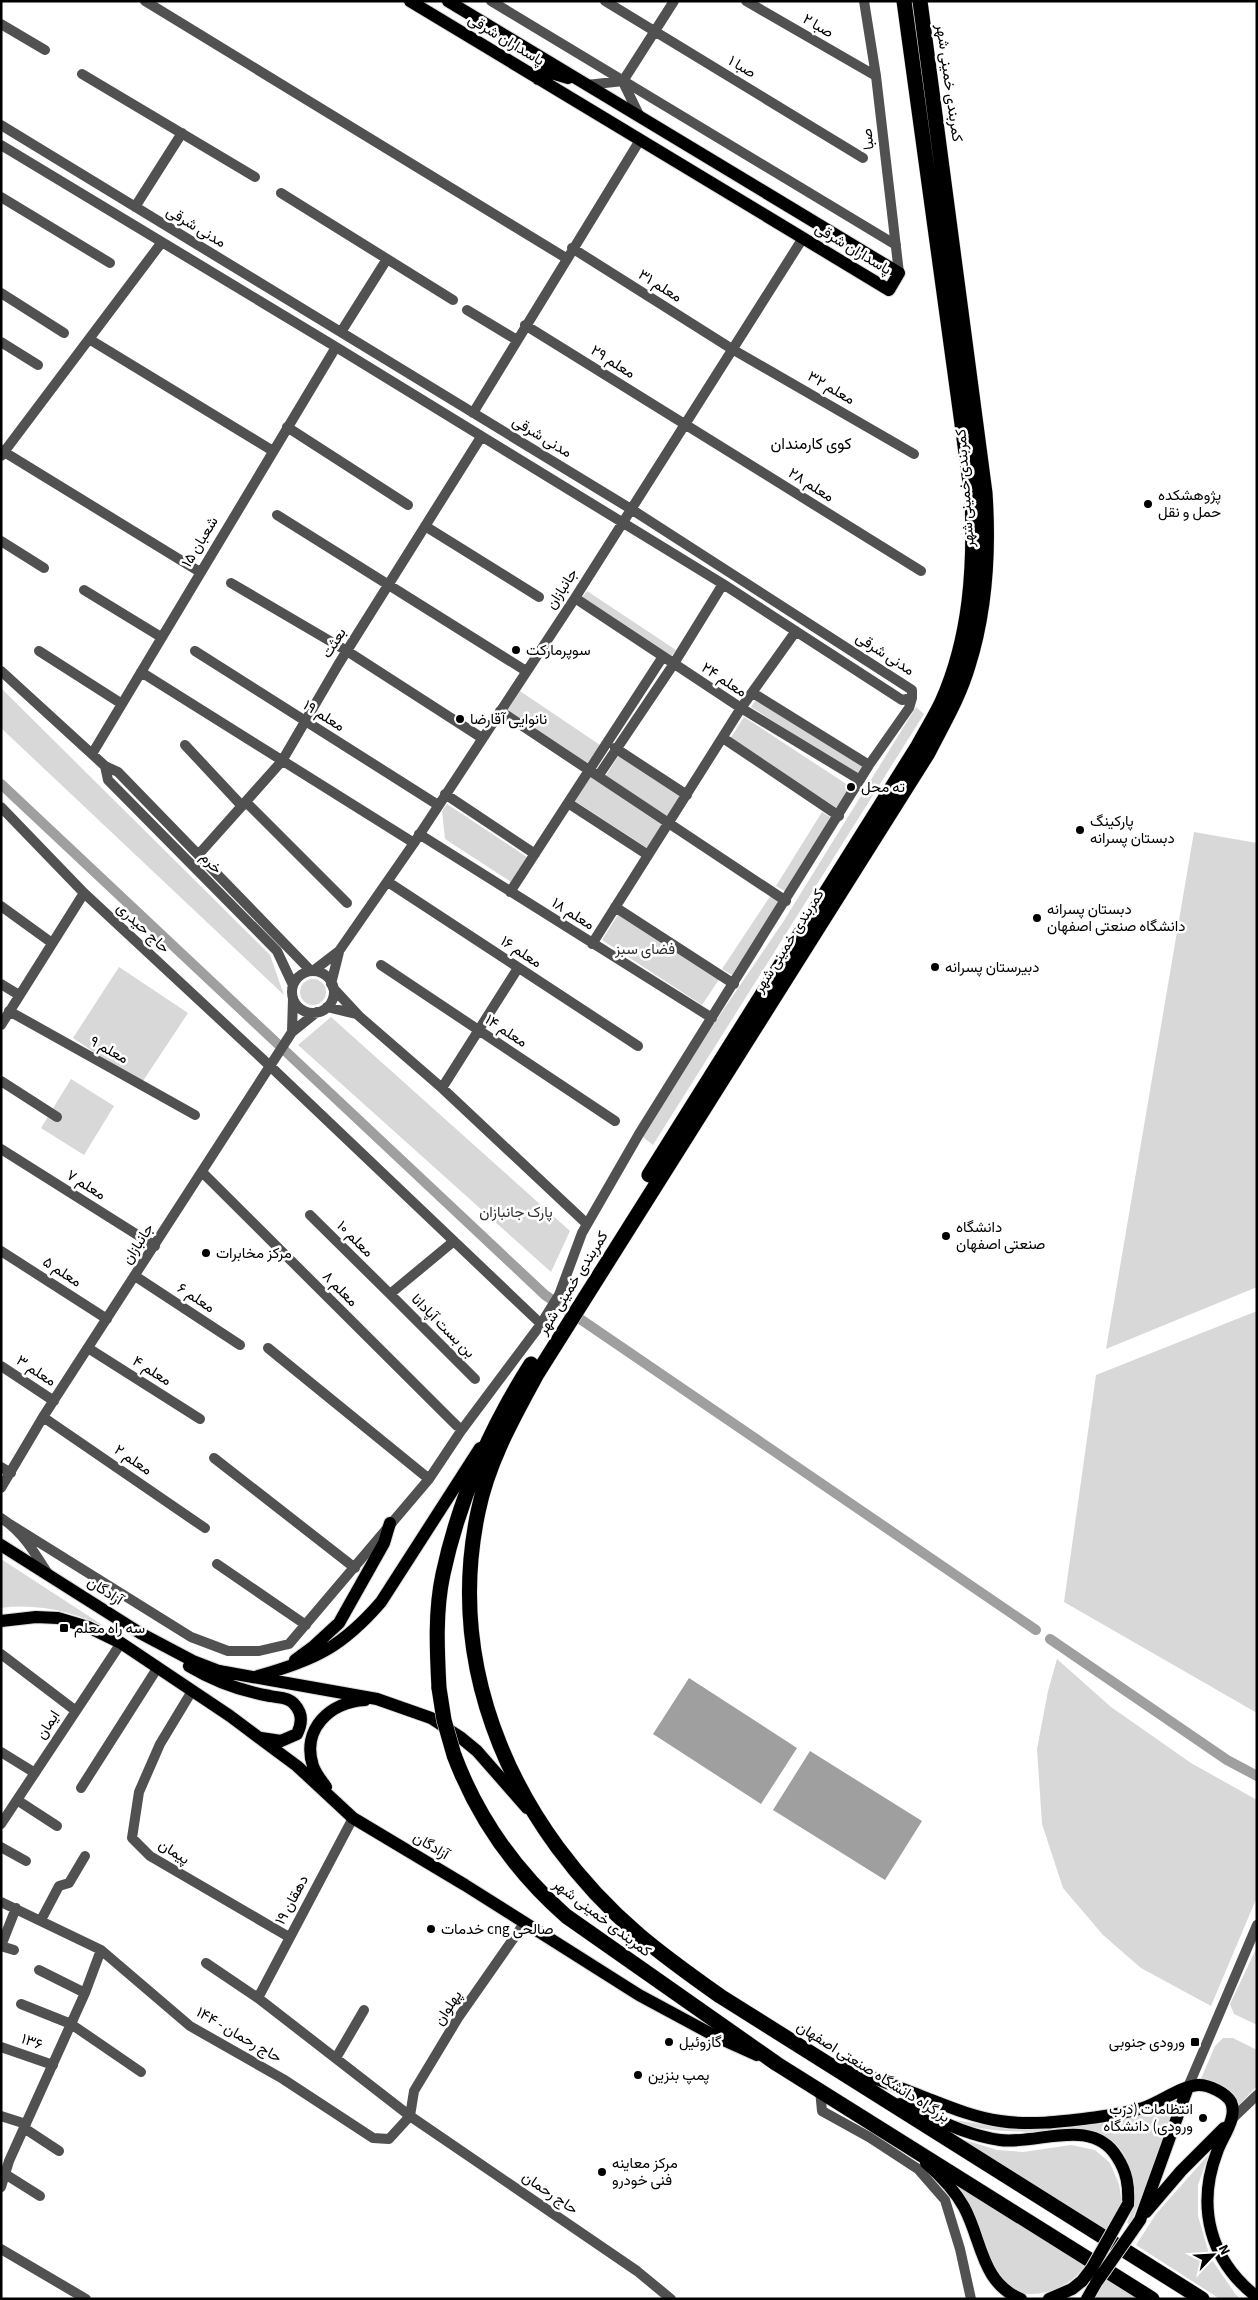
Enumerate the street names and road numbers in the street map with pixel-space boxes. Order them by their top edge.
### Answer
street label: پاسداران شرقی [464,9,548,71]
street label: صبا ۲ [799,9,837,43]
street label: کمربندی خمینی شهر [930,22,968,144]
street label: صبا ۱ [724,51,760,83]
street label: صبا [856,127,880,151]
street label: مدنی شرقی [162,201,230,253]
street label: پاسداران شرقی [811,218,895,280]
street label: معلم ۳۱ [634,264,686,308]
street label: معلم ۲۹ [587,340,639,384]
street label: معلم ۳۲ [803,366,859,410]
street label: مدنی شرقی [508,411,576,463]
street label: کمربندی خمینی شهر [950,428,980,549]
street label: معلم ۲۸ [784,463,838,507]
street label: ۱۵ شعبان [177,513,223,571]
street label: جانبازان [541,564,583,614]
street label: بعثت [317,624,351,662]
street label: مدنی شرقی [852,627,918,681]
street label: معلم ۲۴ [697,658,751,702]
street label: معلم ۱۹ [299,695,349,737]
street label: خرم [195,847,227,879]
street label: کمربندی خمینی شهر [748,885,830,998]
street label: معلم ۱۸ [547,893,599,935]
street label: حاج حیدری [112,898,174,958]
street label: معلم ۱۶ [496,931,546,973]
street label: معلم ۱۴ [481,1009,531,1053]
street label: معلم ۹ [86,1031,132,1069]
street label: معلم ۷ [62,1165,110,1205]
street label: معلم ۱۰ [332,1216,378,1262]
street label: جانبازان [117,1219,159,1269]
street label: کمربندی خمینی شهر [532,1227,614,1340]
street label: معلم ۵ [38,1252,86,1292]
street label: معلم ۸ [317,1266,363,1312]
street label: معلم ۶ [173,1278,219,1318]
street label: بن بست آپادانا [406,1289,480,1363]
street label: معلم ۳ [12,1350,60,1392]
street label: معلم ۴ [128,1351,176,1391]
street label: معلم ۲ [110,1440,156,1480]
street label: آزادگان [83,1572,128,1611]
street label: ایمان [31,1706,65,1744]
street label: آزادگان [409,1827,454,1866]
street label: پیمان [154,1834,194,1870]
street label: دهقان ۱۹ [270,1871,314,1929]
street label: کمربندی خمینی شهر [547,1873,656,1962]
street label: پهلوان [429,1986,467,2030]
street label: حاج رحمان - ۱۴۴ [192,2002,286,2068]
street label: بزرگراه دانشگاه صنعتی اصفهان [792,2016,954,2128]
street label: ۱۳۶ [18,2028,46,2056]
street label: حاج رحمان [518,2166,582,2220]

